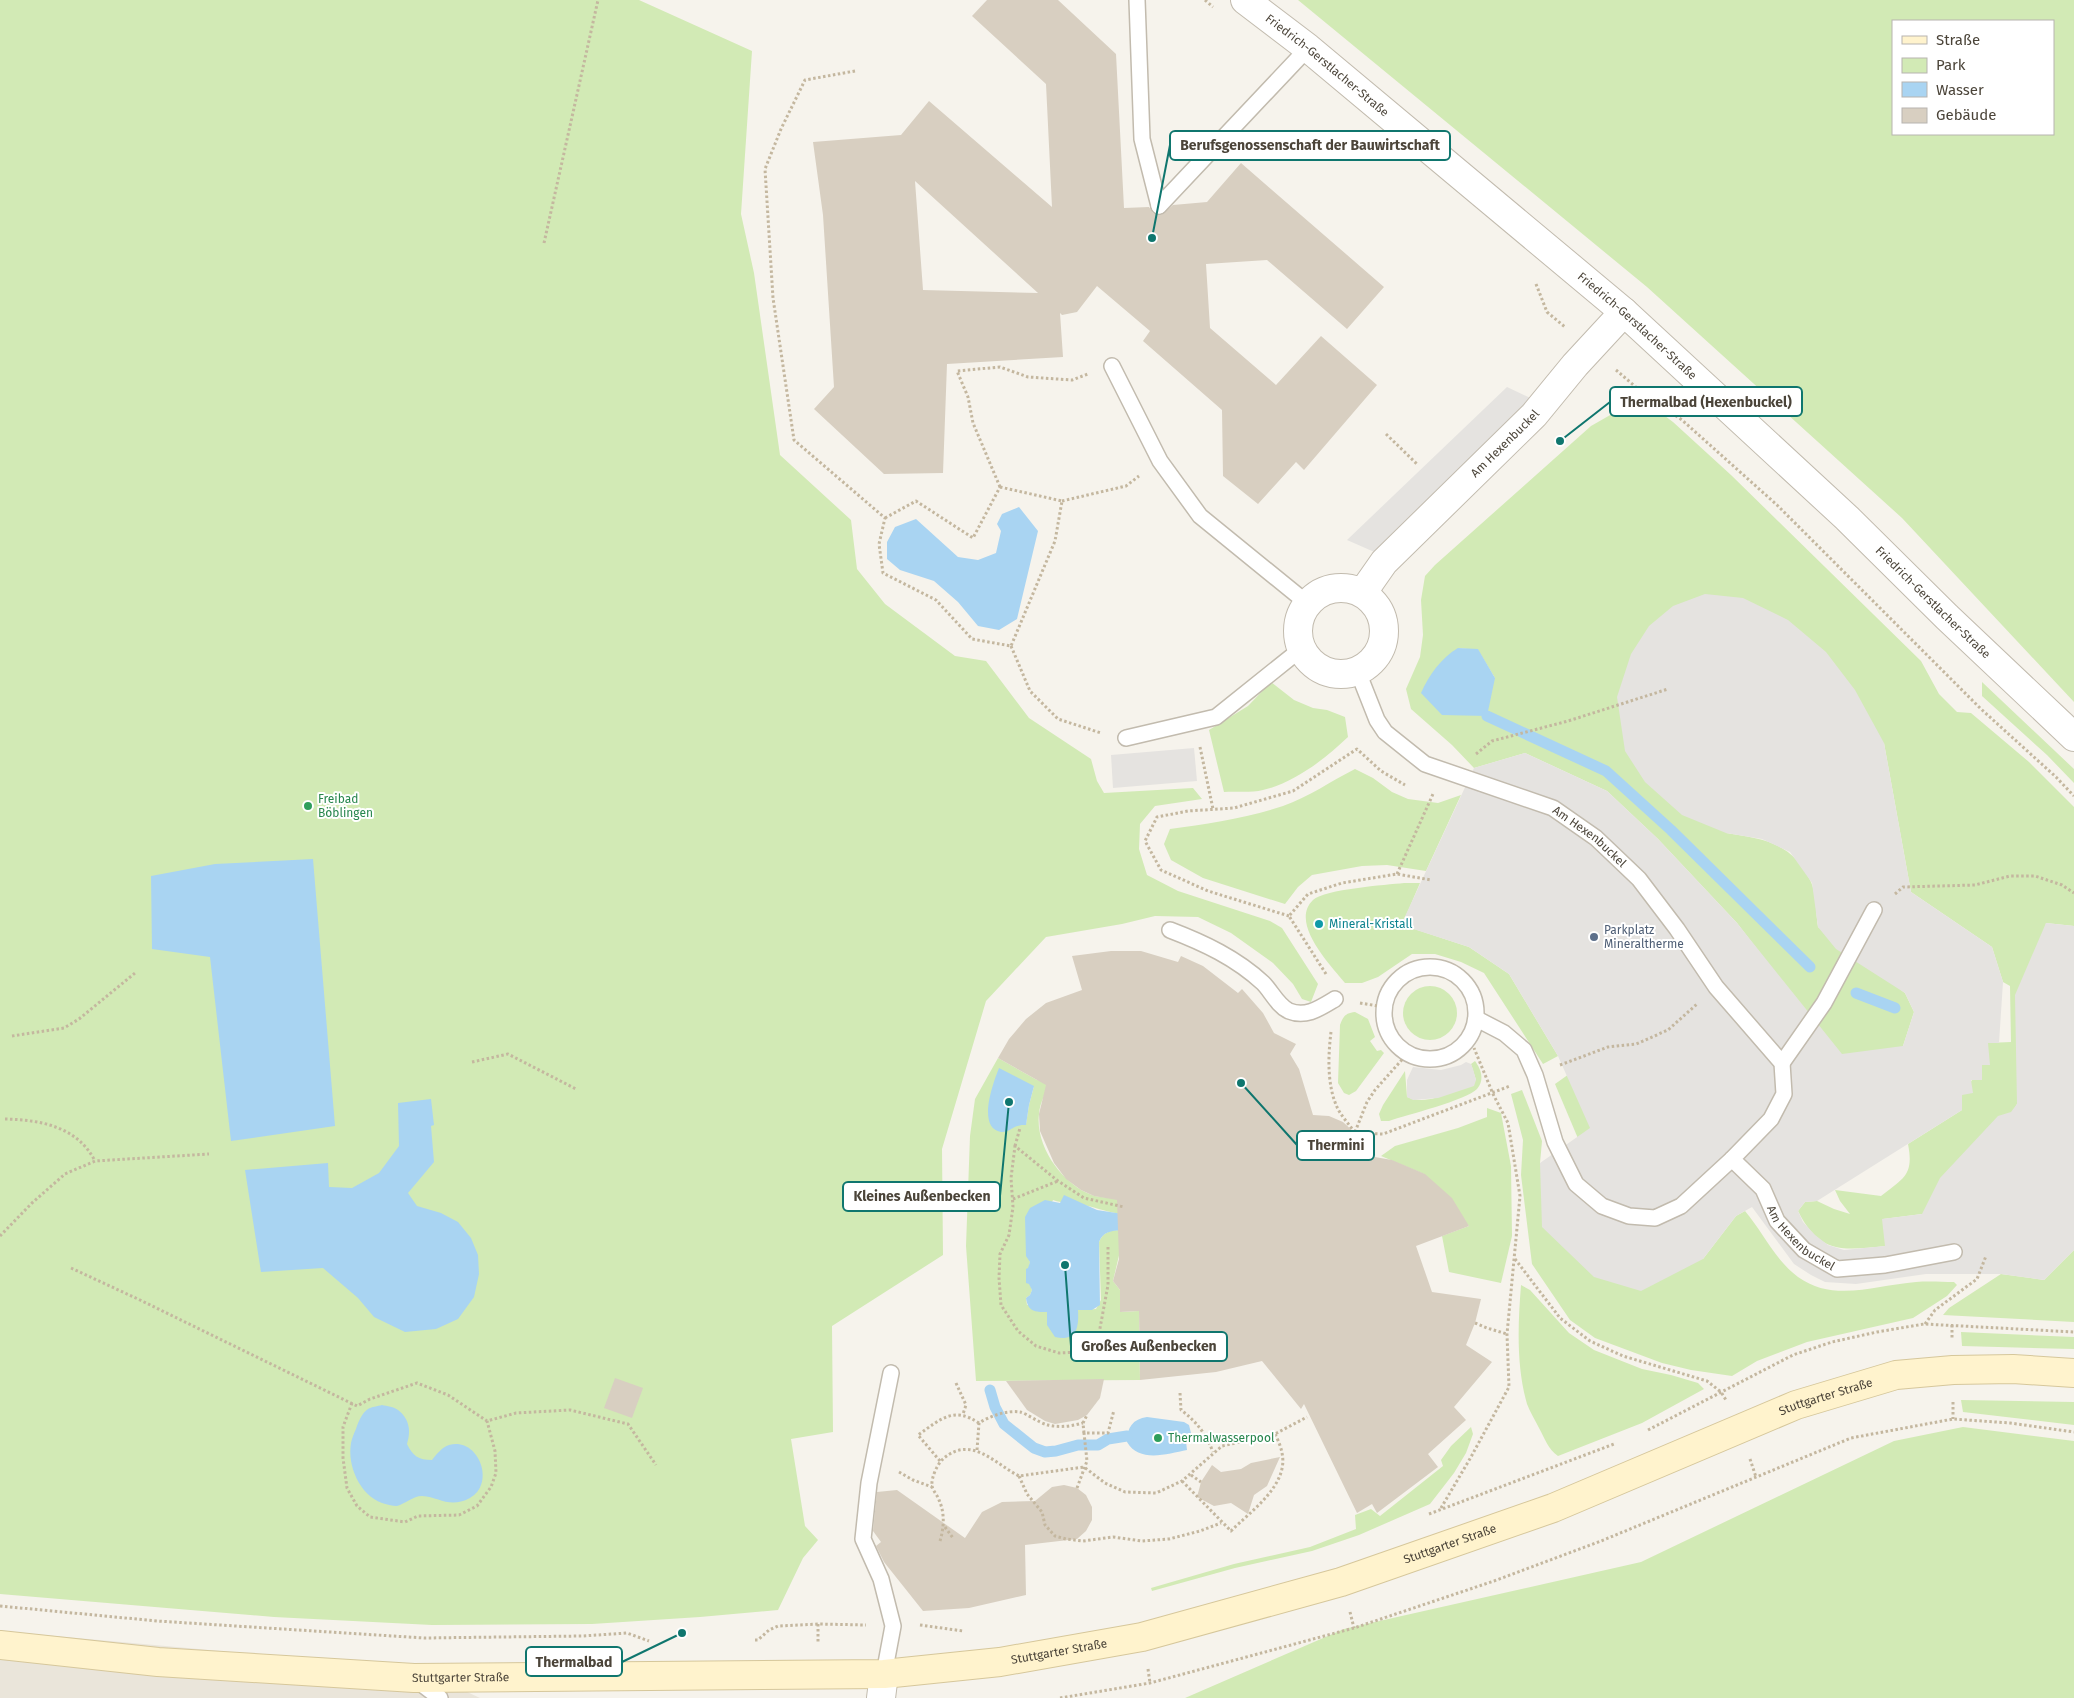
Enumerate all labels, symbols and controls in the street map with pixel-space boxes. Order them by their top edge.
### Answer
street label: Friedrich-Gerstlacher-Straße [1263,11,1392,119]
legend [1892,20,2054,135]
text: Straße [1936,31,1980,49]
text: Park [1936,56,1966,74]
text: Wasser [1936,81,1984,99]
text: Gebäude [1936,106,1996,124]
callout: Berufsgenossenschaft der Bauwirtschaft [1170,131,1450,160]
text: Berufsgenossenschaft der Bauwirtschaft [1180,137,1440,154]
street label: Friedrich-Gerstlacher-Straße [1575,269,1700,383]
callout: Thermalbad (Hexenbuckel) [1610,387,1802,416]
text: Thermalbad (Hexenbuckel) [1620,394,1792,411]
street label: Am Hexenbuckel [1468,407,1543,480]
street label: Friedrich-Gerstlacher-Straße [1873,543,1993,661]
place label: Freibad Böblingen [318,792,373,820]
marker: Freibad Böblingen [302,800,314,812]
street label: Am Hexenbuckel [1550,803,1629,870]
place label: Mineral-Kristall [1329,917,1413,931]
marker: Mineral-Kristall [1313,918,1325,930]
place label: Parkplatz Mineraltherme [1604,923,1684,951]
marker: Parkplatz Mineraltherme [1588,931,1600,943]
callout: Thermini [1297,1131,1374,1160]
text: Thermini [1308,1137,1364,1154]
callout: Kleines Außenbecken [843,1182,1000,1211]
text: Kleines Außenbecken [853,1188,991,1205]
street label: Am Hexenbuckel [1764,1203,1838,1274]
callout: Großes Außenbecken [1071,1332,1227,1361]
text: Großes Außenbecken [1081,1338,1217,1355]
street label: Stuttgarter Straße [1777,1375,1874,1418]
place label: Thermalwasserpool [1168,1431,1275,1445]
marker: Thermalwasserpool [1152,1432,1164,1444]
street label: Stuttgarter Straße [1402,1521,1498,1567]
street label: Stuttgarter Straße [1010,1636,1108,1667]
callout: Thermalbad [526,1647,622,1676]
text: Thermalbad [536,1654,612,1671]
street label: Stuttgarter Straße [412,1670,509,1685]

